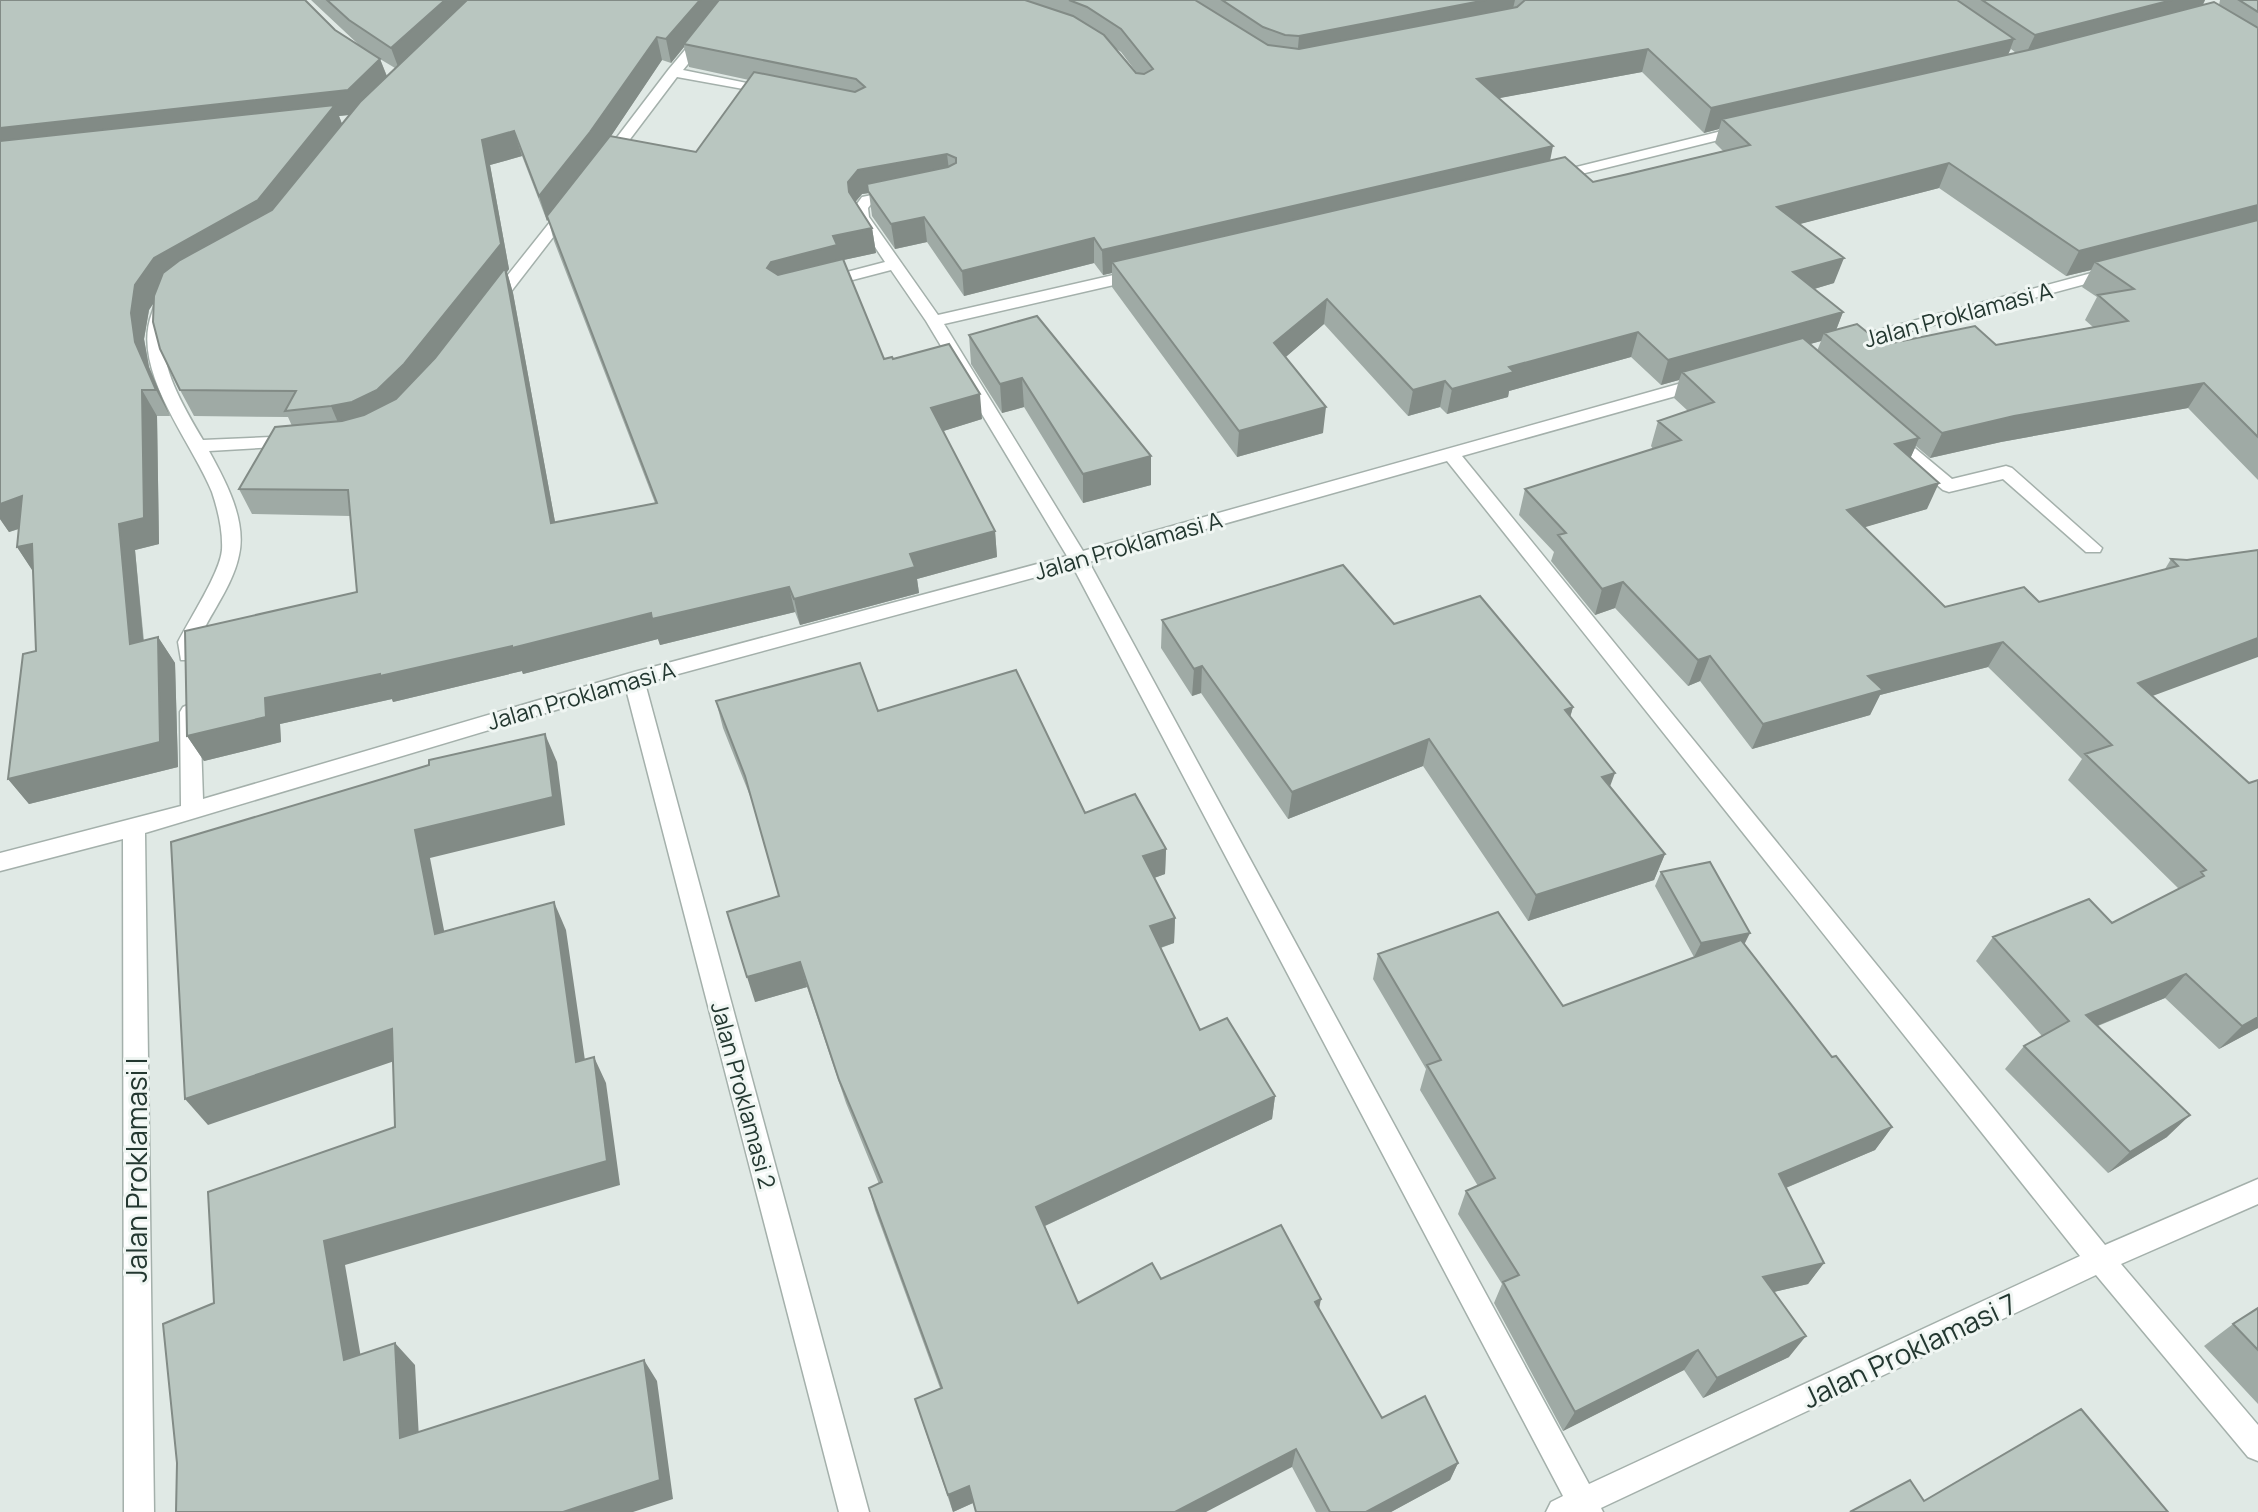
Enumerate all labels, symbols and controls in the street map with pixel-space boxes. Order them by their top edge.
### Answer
street label: Jalan Proklamasi A [1860,273,2056,355]
street label: Jalan Proklamasi A [1030,503,1226,587]
street label: Jalan Proklamasi A [483,653,679,737]
street label: Jalan Proklamasi 2 [704,998,784,1192]
street label: Jalan Proklamasi I [117,1058,155,1282]
street label: Jalan Proklamasi 7 [1796,1284,2022,1416]

